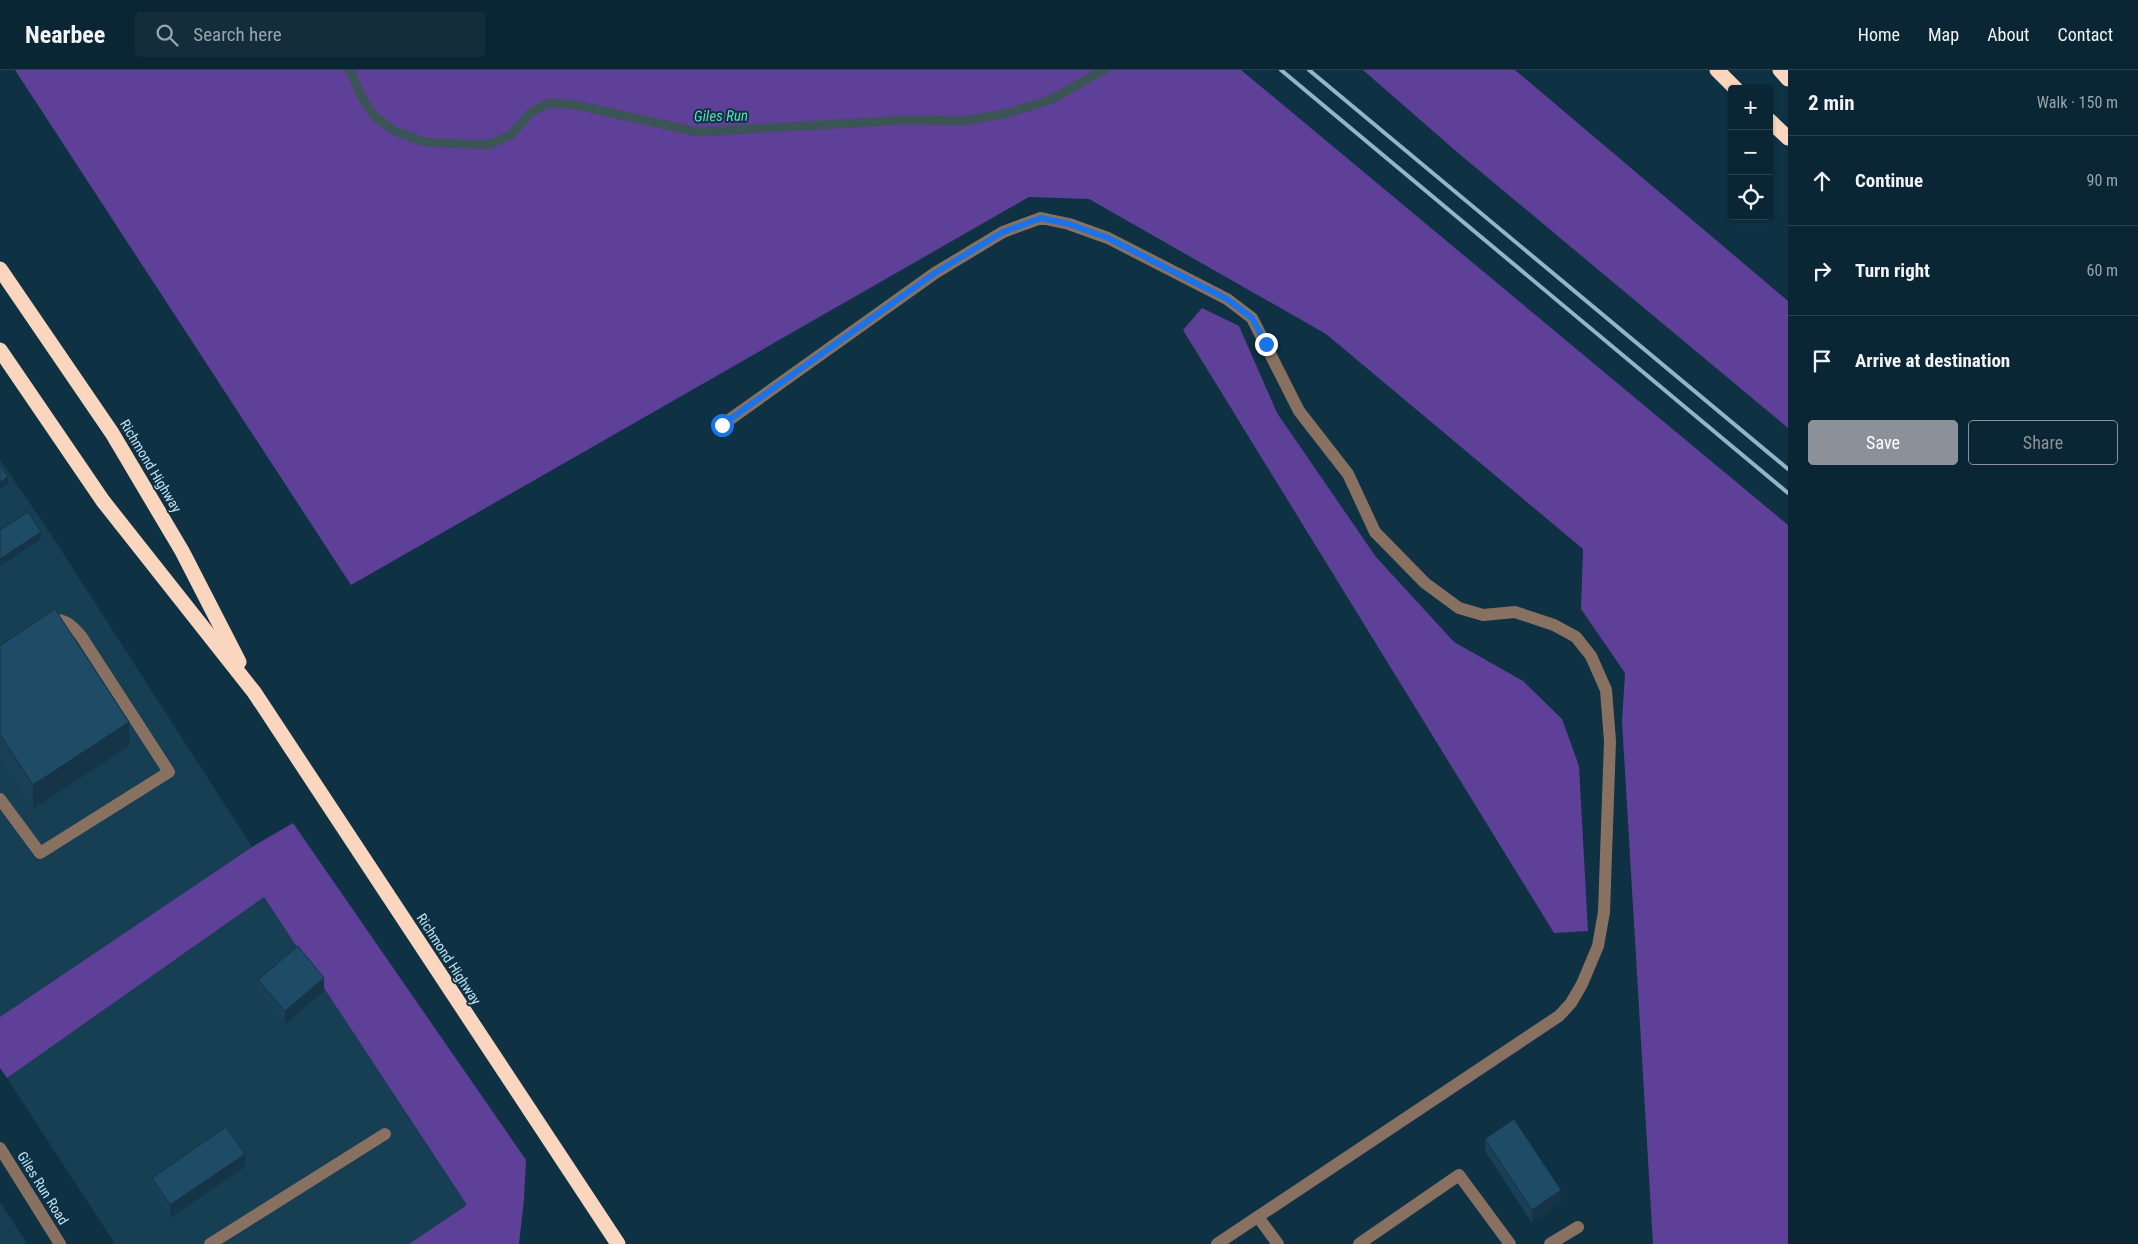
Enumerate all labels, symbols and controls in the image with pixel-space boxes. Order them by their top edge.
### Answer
search box [135,12,485,57]
text: Nearbee [25,21,105,49]
icon: search [153,21,181,49]
text: Search here [193,23,282,46]
text: Home [1858,24,1900,45]
text: Map [1928,24,1959,45]
text: About [1987,24,2029,45]
text: Contact [2057,24,2113,45]
map controls [1728,85,1773,220]
button: + [1728,85,1773,130]
text: 2 min [1808,91,1855,115]
text: Walk · 150 m [2037,93,2118,112]
water label: Giles Run [694,107,748,125]
button: − [1728,130,1773,175]
icon: ahead [1808,167,1836,195]
text: Continue [1855,169,1923,192]
text: 90 m [2086,171,2118,190]
button: locate [1728,175,1773,220]
icon: right [1808,257,1836,285]
text: Turn right [1855,259,1930,282]
text: 60 m [2086,261,2118,280]
route end [1255,333,1278,356]
icon: arrive [1808,347,1836,375]
text: Arrive at destination [1855,349,2010,372]
route start [711,414,734,437]
street label: Richmond Highway [117,417,185,515]
button: Save [1808,420,1958,465]
button: Share [1968,420,2118,465]
street label: Richmond Highway [414,910,485,1008]
street label: Giles Run Road [14,1148,72,1228]

